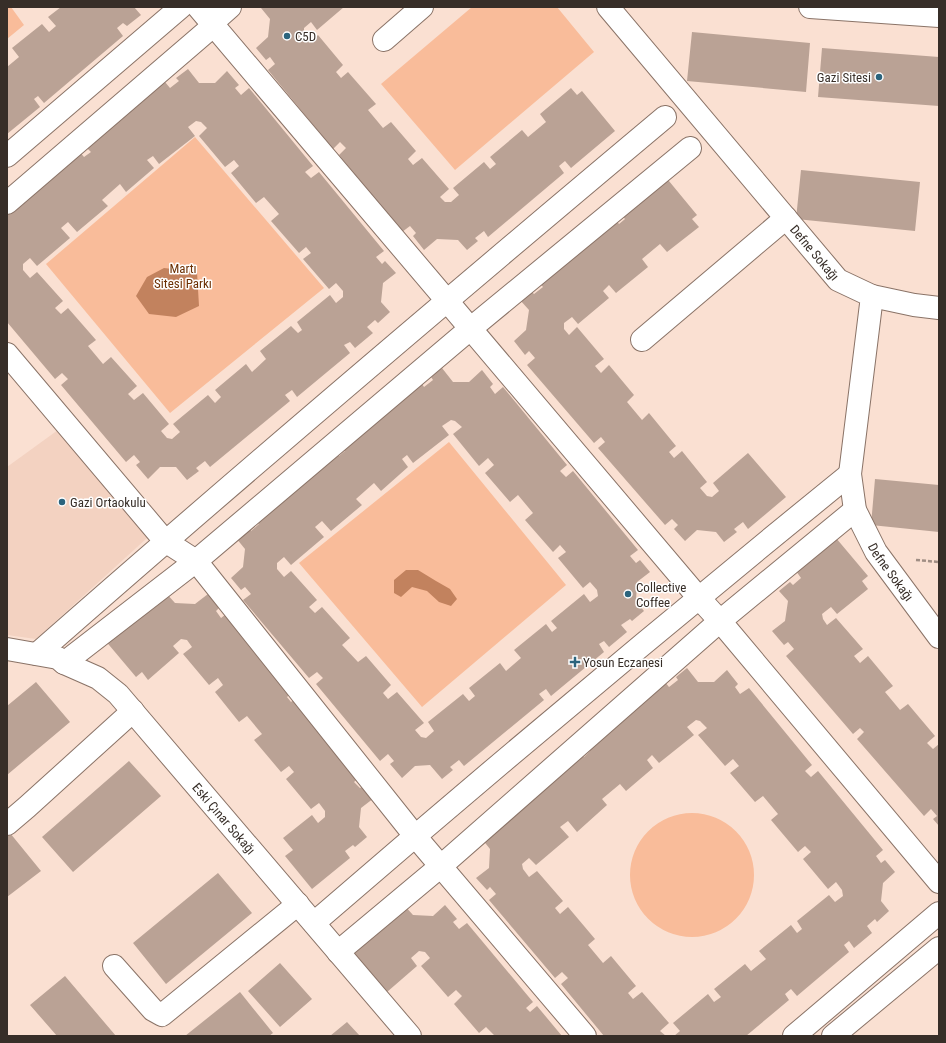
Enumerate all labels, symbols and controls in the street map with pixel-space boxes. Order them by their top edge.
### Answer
place label: C5D [295,29,316,44]
marker: C5D [282,31,292,41]
place label: Gazi Sitesi [817,70,871,85]
marker: Gazi Sitesi [874,72,884,82]
street label: Defne Sokağı [787,222,842,283]
park label: Martı Sitesi Parkı [154,261,212,291]
place label: Gazi Ortaokulu [70,495,146,510]
marker: Gazi Ortaokulu [57,497,67,507]
street label: Defne Sokağı [865,540,917,604]
place label: Collective Coffee [636,580,686,610]
marker: Collective Coffee [623,589,633,599]
place label: Yosun Eczanesi [583,655,663,670]
marker: Yosun Eczanesi [570,657,580,667]
street label: Eski Çınar Sokağı [190,780,259,857]

